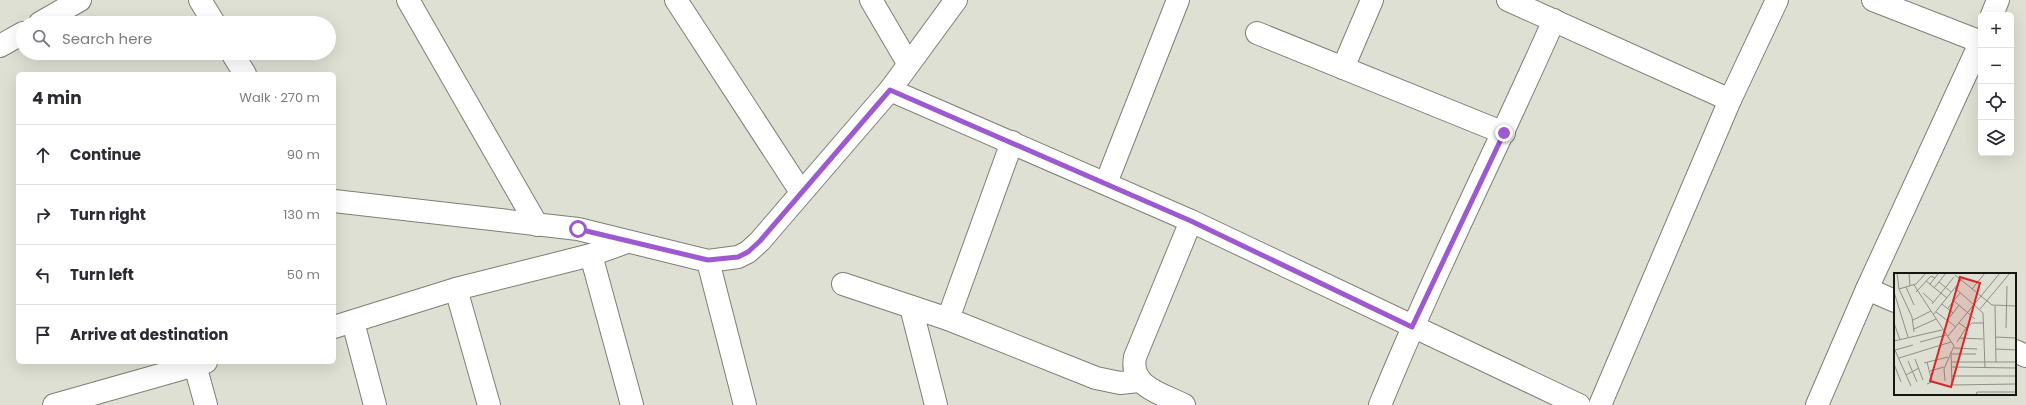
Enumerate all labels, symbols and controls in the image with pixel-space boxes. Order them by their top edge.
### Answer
map controls [1978,12,2014,156]
button: + [1978,12,2014,48]
search box [16,16,336,60]
icon: search [30,27,52,49]
text: Search here [62,28,152,49]
button: − [1978,48,2014,84]
button: locate [1978,84,2014,120]
text: 4 min [32,86,82,110]
text: Walk · 270 m [239,88,320,107]
button: layers [1978,120,2014,156]
route end [1495,124,1513,142]
icon: ahead [32,144,54,166]
text: Continue [70,144,141,165]
text: 90 m [287,145,320,164]
icon: right [32,204,54,226]
text: Turn right [70,204,146,225]
text: 130 m [283,205,320,224]
route start [569,220,587,238]
icon: left [32,264,54,286]
text: Turn left [70,264,134,285]
text: 50 m [287,265,320,284]
inset map [1894,273,2016,395]
icon: arrive [32,324,54,346]
text: Arrive at destination [70,324,228,345]

